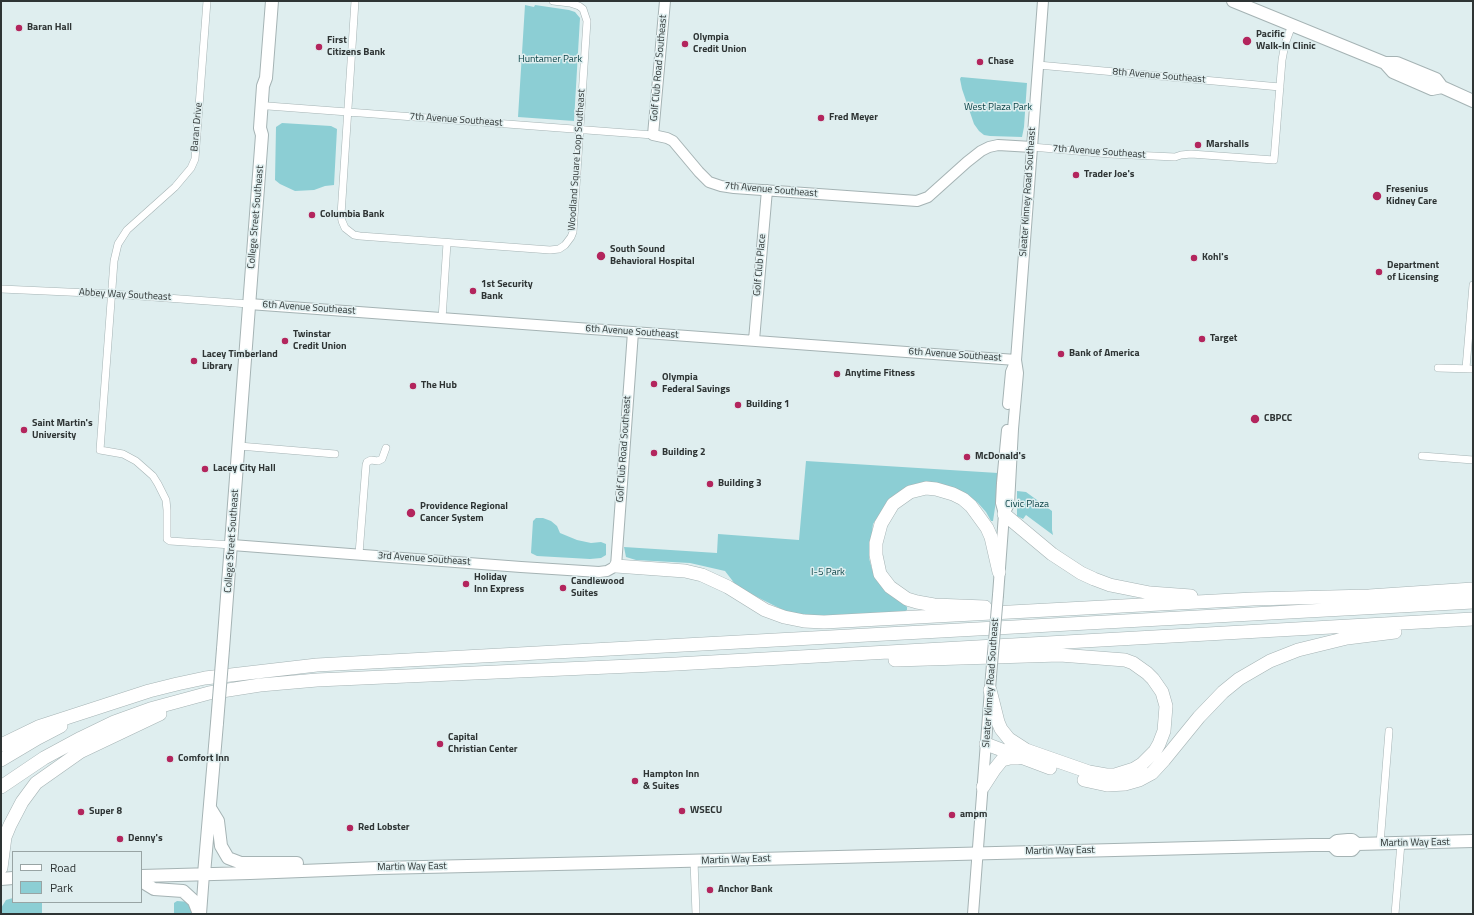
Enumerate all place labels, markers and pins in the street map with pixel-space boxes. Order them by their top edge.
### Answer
place label: Baran Hall [27,22,72,34]
marker: Baran Hall [14,23,24,33]
place label: Pacific Walk-In Clinic [1256,29,1316,52]
place label: Olympia Credit Union [693,32,747,56]
place label: First Citizens Bank [327,35,385,58]
marker: Pacific Walk-In Clinic [1241,35,1253,47]
marker: Olympia Credit Union [680,39,690,49]
marker: First Citizens Bank [314,42,324,52]
place label: Chase [988,56,1014,68]
marker: Chase [975,57,985,67]
place label: Fred Meyer [829,112,878,124]
marker: Fred Meyer [816,113,826,123]
place label: Marshalls [1206,139,1249,151]
marker: Marshalls [1193,140,1203,150]
place label: Trader Joe's [1084,169,1134,181]
marker: Trader Joe's [1071,170,1081,180]
place label: Fresenius Kidney Care [1386,184,1437,208]
marker: Fresenius Kidney Care [1371,190,1383,202]
place label: Columbia Bank [320,209,384,221]
marker: Columbia Bank [307,210,317,220]
place label: South Sound Behavioral Hospital [610,244,695,268]
marker: South Sound Behavioral Hospital [595,250,607,262]
place label: Kohl's [1202,252,1228,264]
marker: Kohl's [1189,253,1199,263]
place label: Department of Licensing [1387,260,1439,284]
marker: Department of Licensing [1374,267,1384,277]
place label: 1st Security Bank [481,279,533,302]
marker: 1st Security Bank [468,286,478,296]
place label: Twinstar Credit Union [293,329,347,352]
place label: Target [1210,333,1237,345]
marker: Target [1197,334,1207,344]
marker: Twinstar Credit Union [280,336,290,346]
place label: Bank of America [1069,348,1140,360]
place label: Lacey Timberland Library [202,349,278,372]
marker: Bank of America [1056,349,1066,359]
marker: Lacey Timberland Library [189,356,199,366]
place label: Anytime Fitness [845,368,915,380]
marker: Anytime Fitness [832,369,842,379]
place label: Olympia Federal Savings [662,372,730,396]
marker: Olympia Federal Savings [649,379,659,389]
place label: The Hub [421,380,457,392]
marker: The Hub [408,381,418,391]
place label: Building 1 [746,399,790,411]
marker: Building 1 [733,400,743,410]
marker: CBPCC [1249,413,1261,425]
place label: CBPCC [1264,413,1292,425]
place label: Saint Martin's University [32,418,93,442]
marker: Saint Martin's University [19,425,29,435]
place label: Building 2 [662,447,706,459]
marker: Building 2 [649,448,659,458]
place label: McDonald's [975,451,1026,463]
marker: McDonald's [962,452,972,462]
place label: Lacey City Hall [213,463,276,475]
marker: Lacey City Hall [200,464,210,474]
place label: Building 3 [718,478,762,490]
marker: Building 3 [705,479,715,489]
place label: Providence Regional Cancer System [420,501,508,524]
marker: Providence Regional Cancer System [405,507,417,519]
place label: Holiday Inn Express [474,572,524,596]
place label: Candlewood Suites [571,576,624,600]
marker: Holiday Inn Express [461,579,471,589]
marker: Candlewood Suites [558,583,568,593]
place label: Capital Christian Center [448,732,517,756]
marker: Capital Christian Center [435,739,445,749]
place label: Comfort Inn [178,753,229,765]
marker: Comfort Inn [165,754,175,764]
place label: Hampton Inn & Suites [643,769,699,792]
marker: Hampton Inn & Suites [630,776,640,786]
place label: WSECU [690,805,722,817]
place label: Super 8 [89,806,122,818]
marker: WSECU [677,806,687,816]
marker: Super 8 [76,807,86,817]
place label: ampm [960,809,987,821]
marker: ampm [947,810,957,820]
place label: Red Lobster [358,822,410,834]
marker: Red Lobster [345,823,355,833]
place label: Denny's [128,833,163,845]
marker: Denny's [115,834,125,844]
place label: Anchor Bank [718,884,773,896]
marker: Anchor Bank [705,885,715,895]

